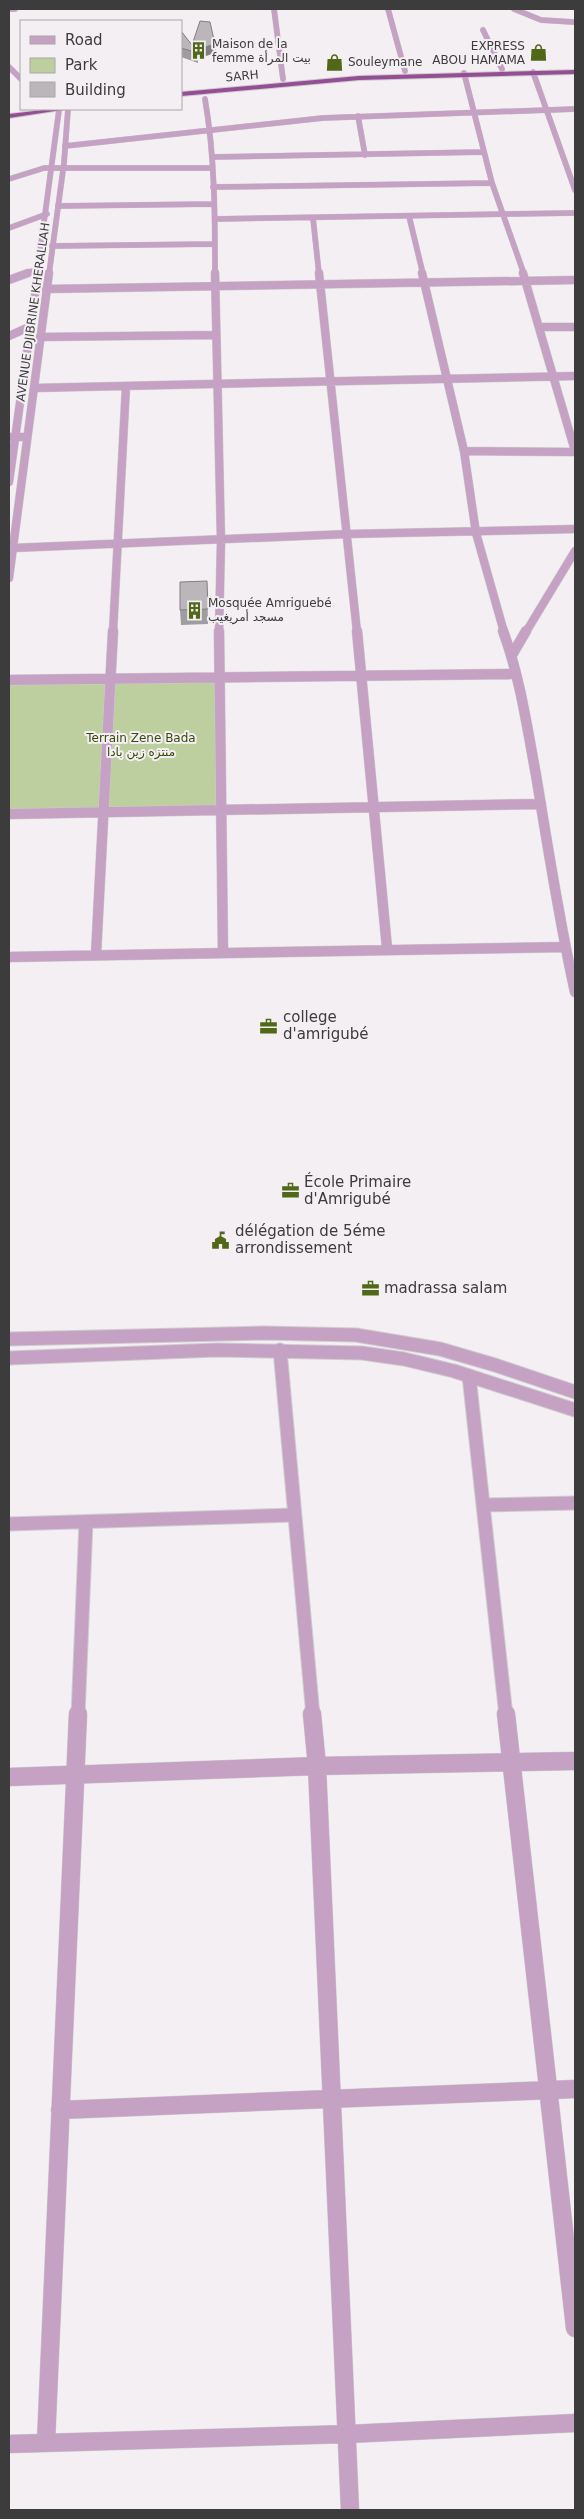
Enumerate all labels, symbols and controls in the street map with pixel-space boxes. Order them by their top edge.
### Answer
legend [20,20,182,110]
text: Road [65,31,103,49]
place label: Maison de la femme بيت المرأة [212,37,311,66]
place label: EXPRESS ABOU HAMAMA [432,39,526,67]
building icon: Maison de la femme بيت المرأة [188,41,208,61]
shop icon: EXPRESS ABOU HAMAMA [529,43,549,63]
shop icon: Souleymane [324,52,344,72]
place label: Souleymane [348,55,422,69]
text: Park [65,56,98,74]
street label: SARH [225,68,259,84]
text: Building [65,81,126,99]
street label: AVENUE DJIBRINE KHERALLAH [14,222,52,402]
place label: Mosquée Amriguebé مسجد أمريغيب [208,596,332,625]
building icon: Mosquée Amriguebé مسجد أمريغيب [184,600,204,620]
park label: Terrain Zene Bada منتزه زين بادا [85,731,196,760]
place label: college d'amrigubé [283,1008,369,1043]
office icon: college d'amrigubé [259,1016,279,1036]
place label: École Primaire d'Amrigubé [304,1172,411,1208]
office icon: École Primaire d'Amrigubé [280,1181,300,1201]
place label: délégation de 5éme arrondissement [235,1222,386,1257]
public building icon: délégation de 5éme arrondissement [211,1230,231,1250]
office icon: madrassa salam [360,1278,380,1298]
place label: madrassa salam [384,1279,507,1297]

